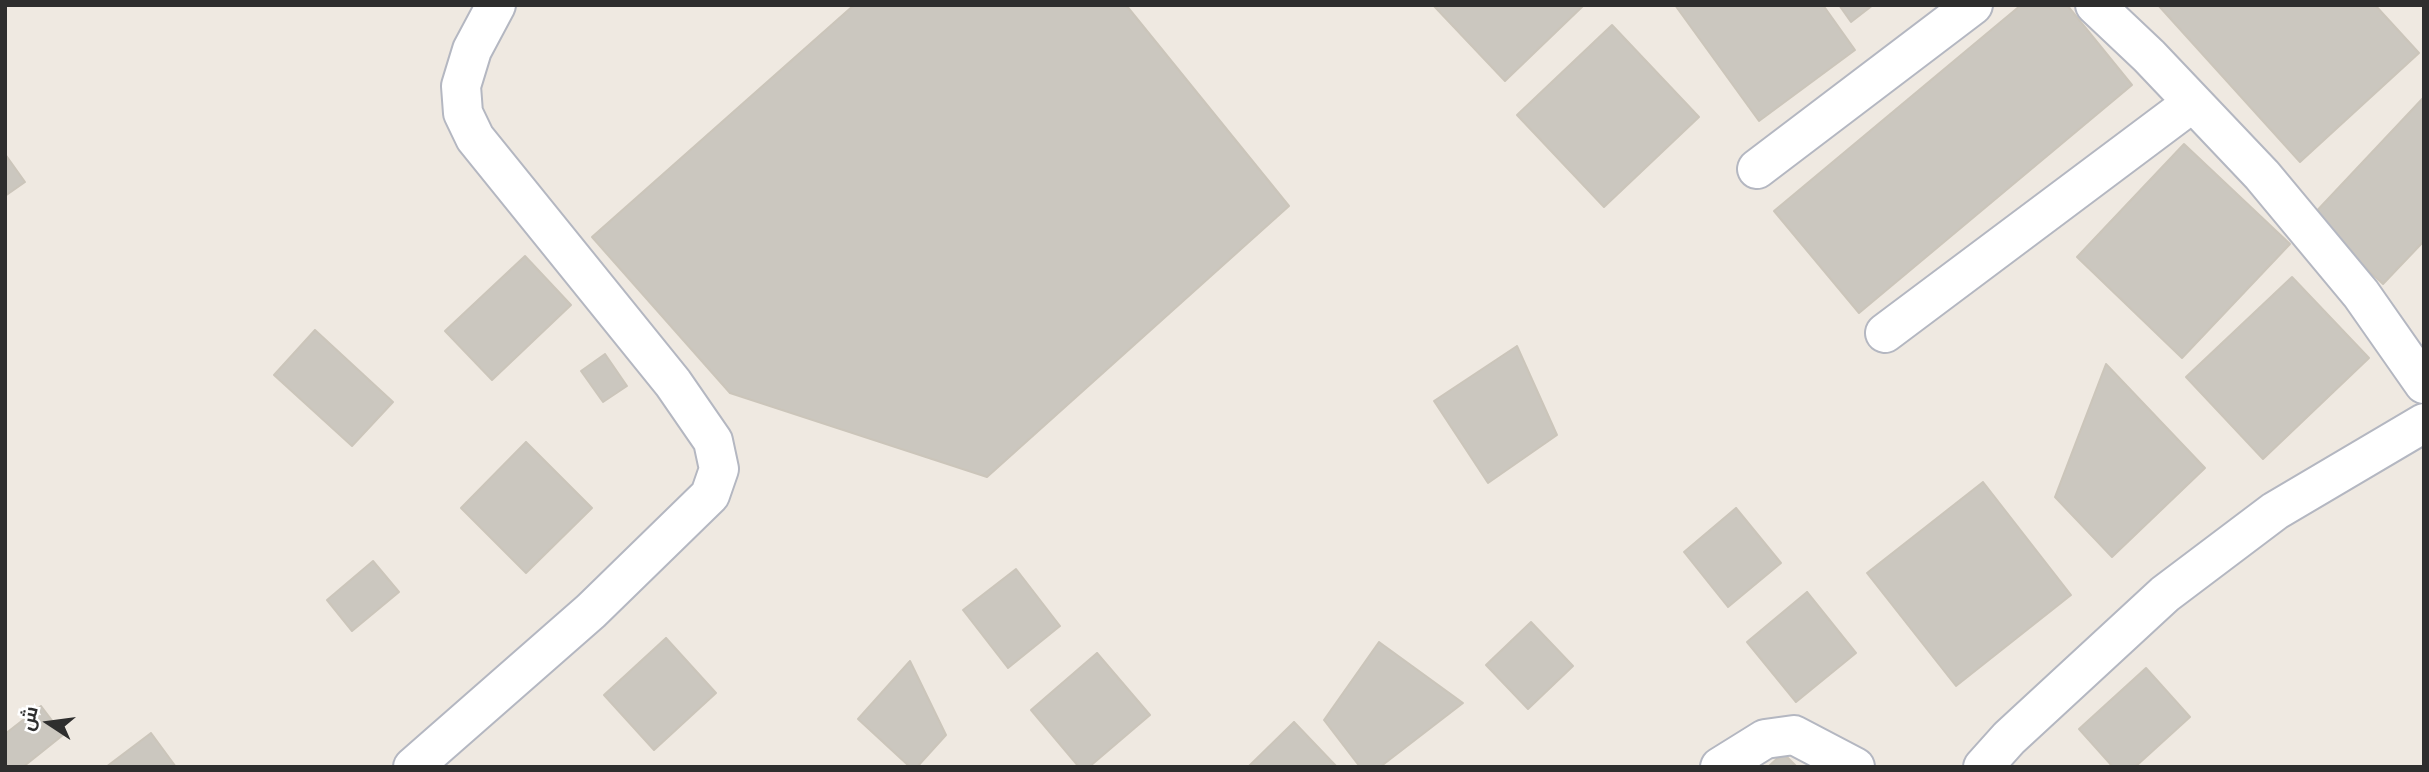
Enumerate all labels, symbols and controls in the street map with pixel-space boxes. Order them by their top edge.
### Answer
north arrow [14,688,84,758]
text: ش [14,704,42,733]

